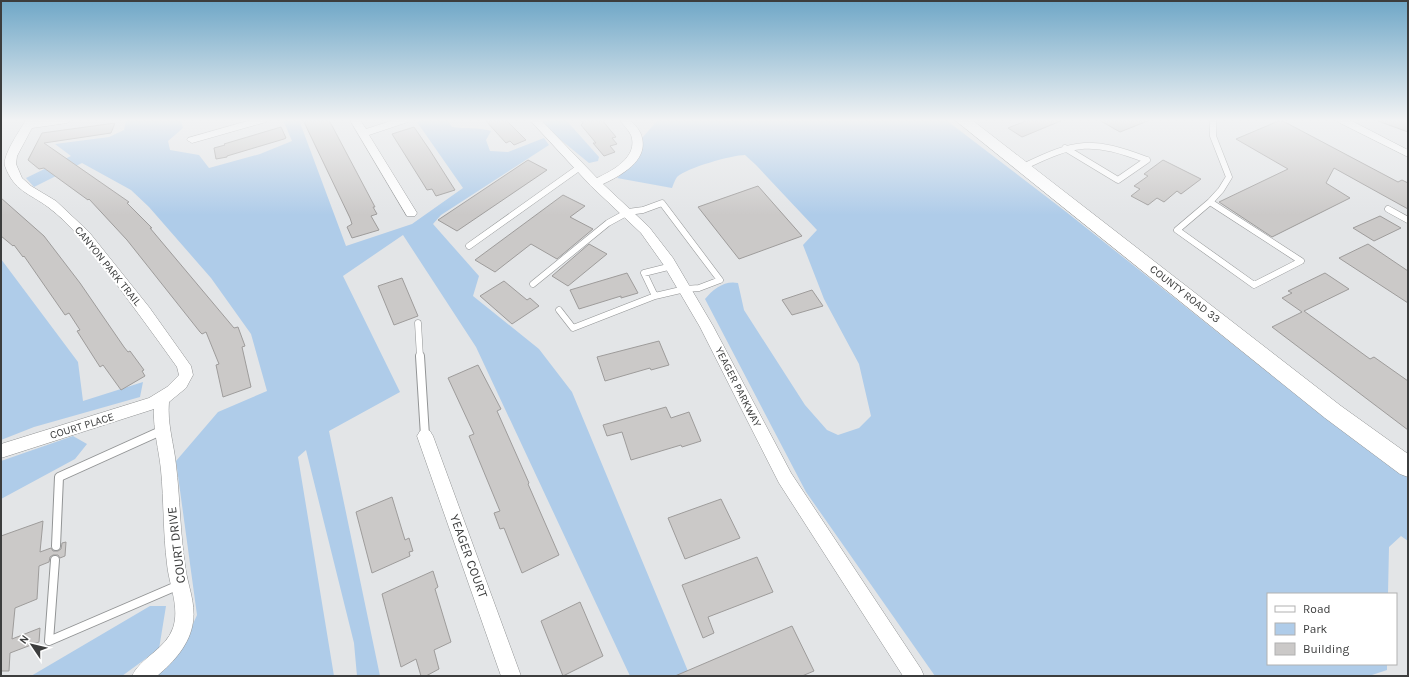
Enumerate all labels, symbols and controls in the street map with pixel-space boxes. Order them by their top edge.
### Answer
street label: CANYON PARK TRAIL [72,224,145,309]
street label: COUNTY ROAD 33 [1147,262,1223,326]
street label: YEAGER PARKWAY [712,345,764,429]
street label: COURT PLACE [48,410,116,442]
street label: COURT DRIVE [164,506,188,584]
street label: YEAGER COURT [447,512,491,600]
legend [1267,593,1397,665]
text: Road [1303,602,1331,616]
text: Park [1303,622,1328,636]
north arrow [12,625,52,665]
text: N [17,633,32,647]
text: Building [1303,642,1350,656]

